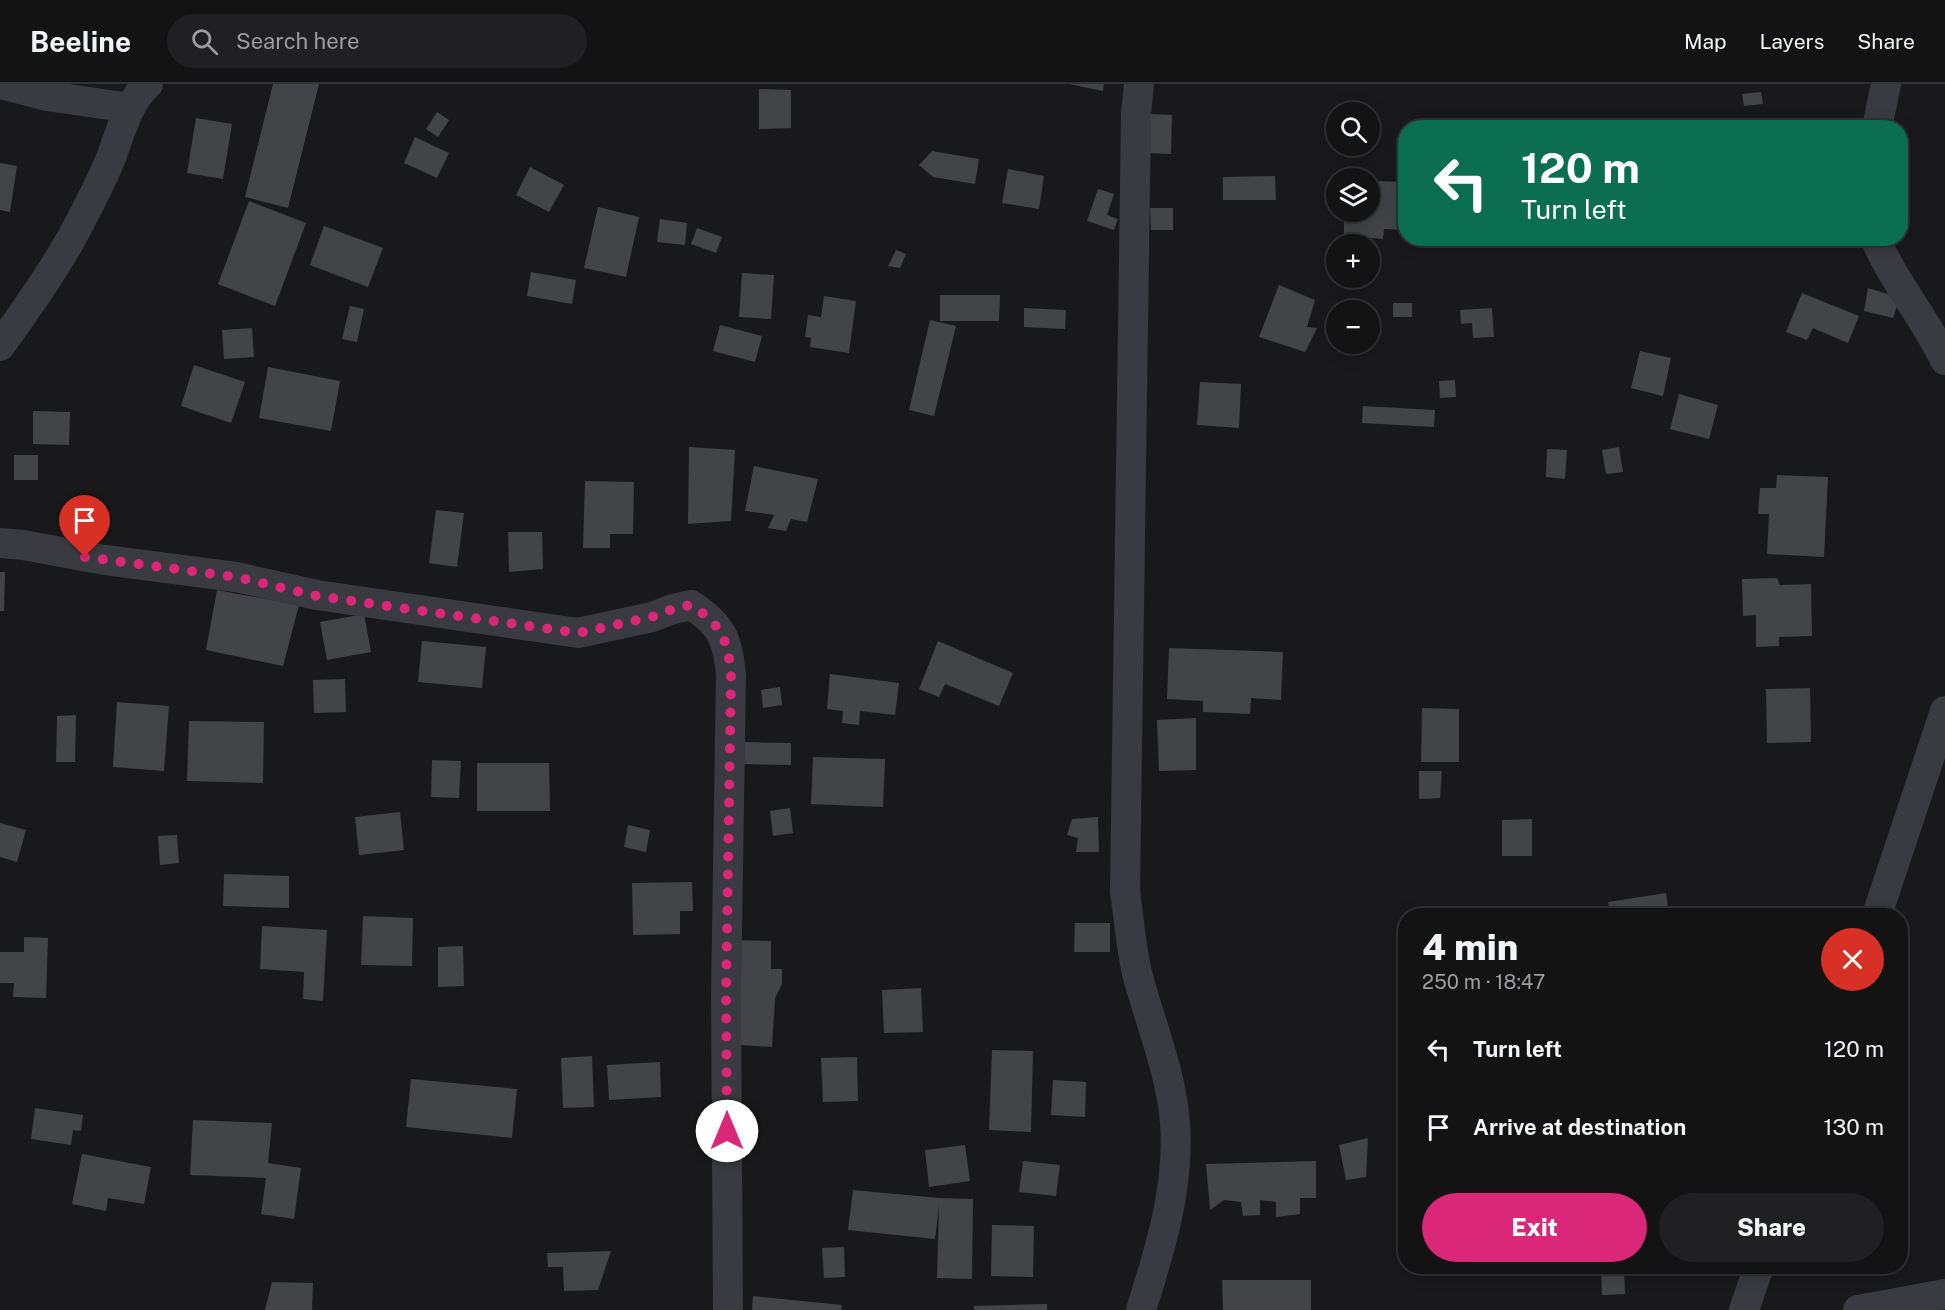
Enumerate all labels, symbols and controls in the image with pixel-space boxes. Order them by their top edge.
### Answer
search box [167,14,587,68]
text: Beeline [30,25,131,58]
icon: search [188,25,221,58]
text: Search here [236,28,360,54]
text: Map [1684,29,1727,54]
text: Layers [1760,29,1824,54]
text: Share [1857,29,1915,54]
map controls [1326,102,1380,354]
button: search [1326,102,1380,156]
text: 120 m [1521,143,1640,192]
icon: left [1422,144,1500,222]
button: layers [1326,168,1380,222]
text: Turn left [1521,193,1627,225]
button: + [1326,234,1380,288]
button: − [1326,300,1380,354]
pin [59,495,110,557]
icon: arrive [68,504,101,537]
text: 4 min [1422,926,1518,968]
button: close [1821,928,1884,991]
text: 250 m · 18:47 [1422,970,1545,994]
icon: left [1422,1033,1455,1066]
text: Turn left [1473,1036,1562,1062]
text: 120 m [1824,1036,1884,1062]
position arrow [695,1099,759,1163]
icon: arrive [1422,1111,1455,1144]
text: Arrive at destination [1473,1114,1686,1140]
text: 130 m [1823,1114,1884,1140]
button: Exit [1422,1193,1647,1262]
button: Share [1659,1193,1884,1262]

